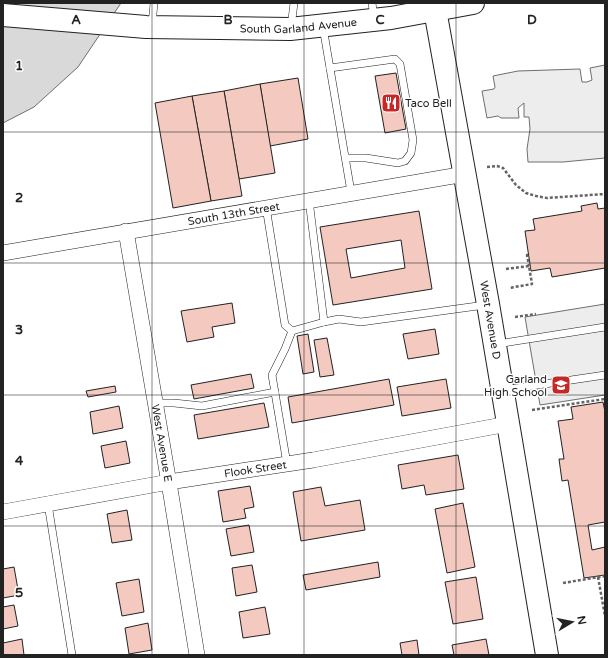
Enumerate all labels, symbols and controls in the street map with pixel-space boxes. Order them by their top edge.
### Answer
text: A [71,12,81,28]
text: B [223,12,233,28]
text: C [375,12,385,28]
text: D [527,12,537,28]
street label: South Garland Avenue [240,16,358,36]
text: 1 [15,58,23,74]
restaurant icon: Taco Bell [380,92,402,114]
place label: Taco Bell [405,97,452,110]
text: 2 [15,190,23,206]
street label: South 13th Street [187,200,281,228]
street label: West Avenue D [477,280,503,361]
text: 3 [15,322,23,338]
place label: Garland High School [484,373,547,399]
school or university icon: Garland High School [550,374,572,396]
street label: West Avenue E [149,403,175,483]
text: 4 [15,453,24,469]
street label: Flook Street [223,458,288,481]
text: 5 [15,585,23,601]
north arrow [552,602,592,642]
text: N [574,615,589,626]

